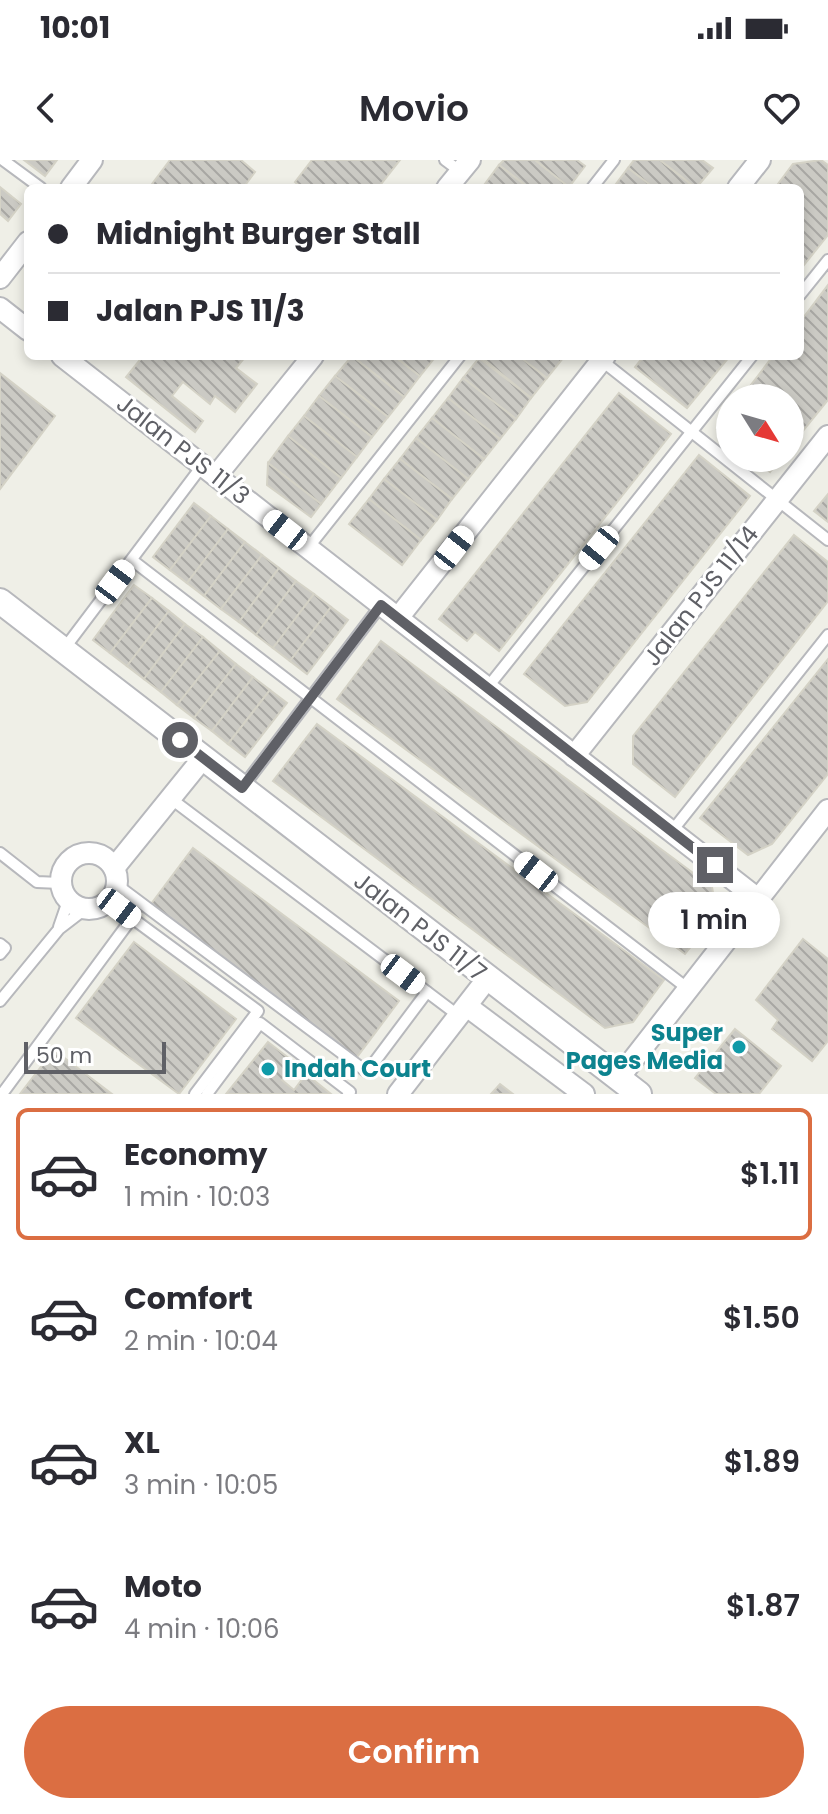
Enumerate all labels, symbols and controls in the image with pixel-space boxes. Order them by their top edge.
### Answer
text: 10:01 [40,6,110,49]
text: Movio [359,83,469,134]
icon: back [24,86,68,130]
icon: heart [760,86,804,130]
text: Midnight Burger Stall [96,212,421,255]
text: Jalan PJS 11/3 [96,289,305,332]
north arrow [716,384,804,472]
map controls [716,384,804,472]
street label: Jalan PJS 11/3 [110,387,257,512]
car [259,506,311,554]
street label: Jalan PJS 11/14 [635,519,766,673]
car [430,522,478,574]
car [575,522,623,574]
car [91,556,139,608]
route start [162,722,198,758]
route end [697,847,733,883]
car [510,848,562,896]
street label: Jalan PJS 11/7 [347,864,493,989]
car [93,884,145,932]
callout: 1 min [649,893,781,949]
text: 1 min [680,902,748,938]
car [377,950,429,998]
place label: Super Pages Media [566,1016,723,1077]
scale bar [24,1038,166,1074]
marker: Super Pages Media [730,1038,748,1056]
text: 50 m [36,1040,92,1071]
place label: Indah Court [284,1052,431,1085]
marker: Indah Court [259,1060,277,1078]
text: Economy [124,1133,268,1176]
icon: car [28,1138,100,1210]
text: $1.11 [740,1152,800,1195]
text: 1 min · 10:03 [124,1179,270,1215]
text: Comfort [124,1277,253,1320]
icon: car [28,1282,100,1354]
text: $1.50 [723,1296,800,1339]
text: 2 min · 10:04 [124,1323,278,1359]
text: XL [124,1421,160,1464]
icon: car [28,1426,100,1498]
text: $1.89 [724,1440,800,1483]
text: 3 min · 10:05 [124,1467,278,1503]
text: Moto [124,1565,202,1608]
icon: car [28,1570,100,1642]
text: $1.87 [726,1584,800,1627]
text: 4 min · 10:06 [124,1611,280,1647]
button: Confirm [24,1706,804,1798]

